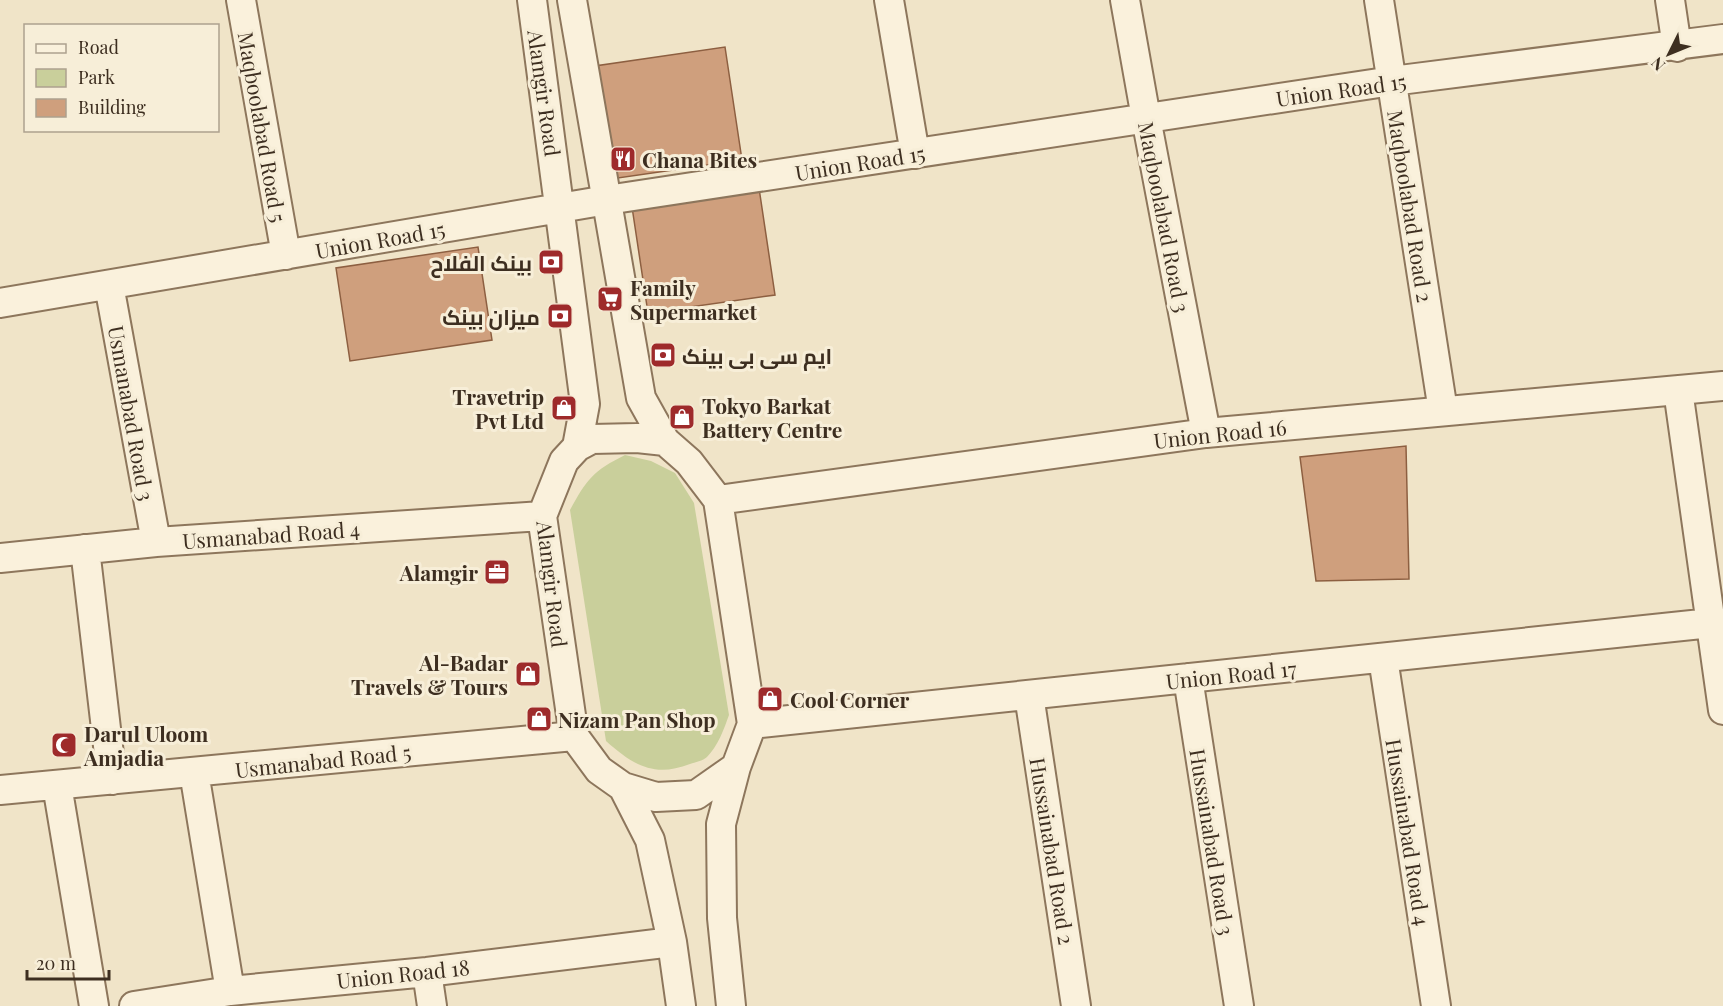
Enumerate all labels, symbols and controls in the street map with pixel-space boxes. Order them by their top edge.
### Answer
legend [24,24,219,132]
north arrow [1639,24,1699,84]
street label: Alamgir Road [522,27,568,158]
street label: Maqboolabad Road 5 [232,30,294,224]
text: Road [78,35,119,59]
text: N [1646,53,1669,76]
text: Park [78,65,115,89]
street label: Union Road 15 [1274,66,1408,112]
text: Building [78,95,146,119]
street label: Maqboolabad Road 2 [1382,108,1440,304]
street label: Maqboolabad Road 3 [1133,119,1197,315]
street label: Union Road 15 [793,138,927,186]
restaurant icon: Chana Bites [608,144,638,174]
place label: Chana Bites [642,145,757,173]
street label: Union Road 15 [313,214,447,264]
bank icon: بینک الفلاح [536,247,566,277]
place label: بینک الفلاح [430,248,532,278]
place label: Family Supermarket [630,273,757,325]
supermarket icon: Family Supermarket [595,284,625,314]
bank icon: میزان بینک [545,301,575,331]
place label: میزان بینک [442,302,540,330]
street label: Usmanabad Road 3 [103,323,161,503]
bank icon: ایم سی بی بینک [648,340,678,370]
place label: ایم سی بی بینک [682,341,832,371]
place label: Travetrip Pvt Ltd [452,382,544,434]
place label: Tokyo Barkat Battery Centre [702,391,842,443]
shop icon: Travetrip Pvt Ltd [549,393,579,423]
shop icon: Tokyo Barkat Battery Centre [667,402,697,432]
street label: Union Road 16 [1152,412,1288,454]
street label: Usmanabad Road 4 [181,514,361,554]
street label: Alamgir Road [531,518,575,649]
office icon: Alamgir [482,557,512,587]
place label: Alamgir [399,558,478,586]
place label: Al-Badar Travels & Tours [351,648,508,700]
street label: Union Road 17 [1164,653,1298,695]
shop icon: Al-Badar Travels & Tours [513,659,543,689]
shop icon: Cool Corner [755,684,785,714]
place label: Cool Corner [790,685,910,713]
shop icon: Nizam Pan Shop [524,704,554,734]
place label: Nizam Pan Shop [558,705,716,733]
place label: Darul Uloom Amjadia [83,719,208,771]
mosque icon: Darul Uloom Amjadia [49,730,79,760]
street label: Usmanabad Road 5 [234,737,412,783]
street label: Hussainabad Road 4 [1380,737,1438,927]
street label: Hussainabad Road 3 [1184,747,1242,937]
street label: Hussainabad Road 2 [1024,755,1082,947]
scale bar [27,943,110,981]
text: 20 m [36,951,76,975]
street label: Union Road 18 [335,952,471,994]

